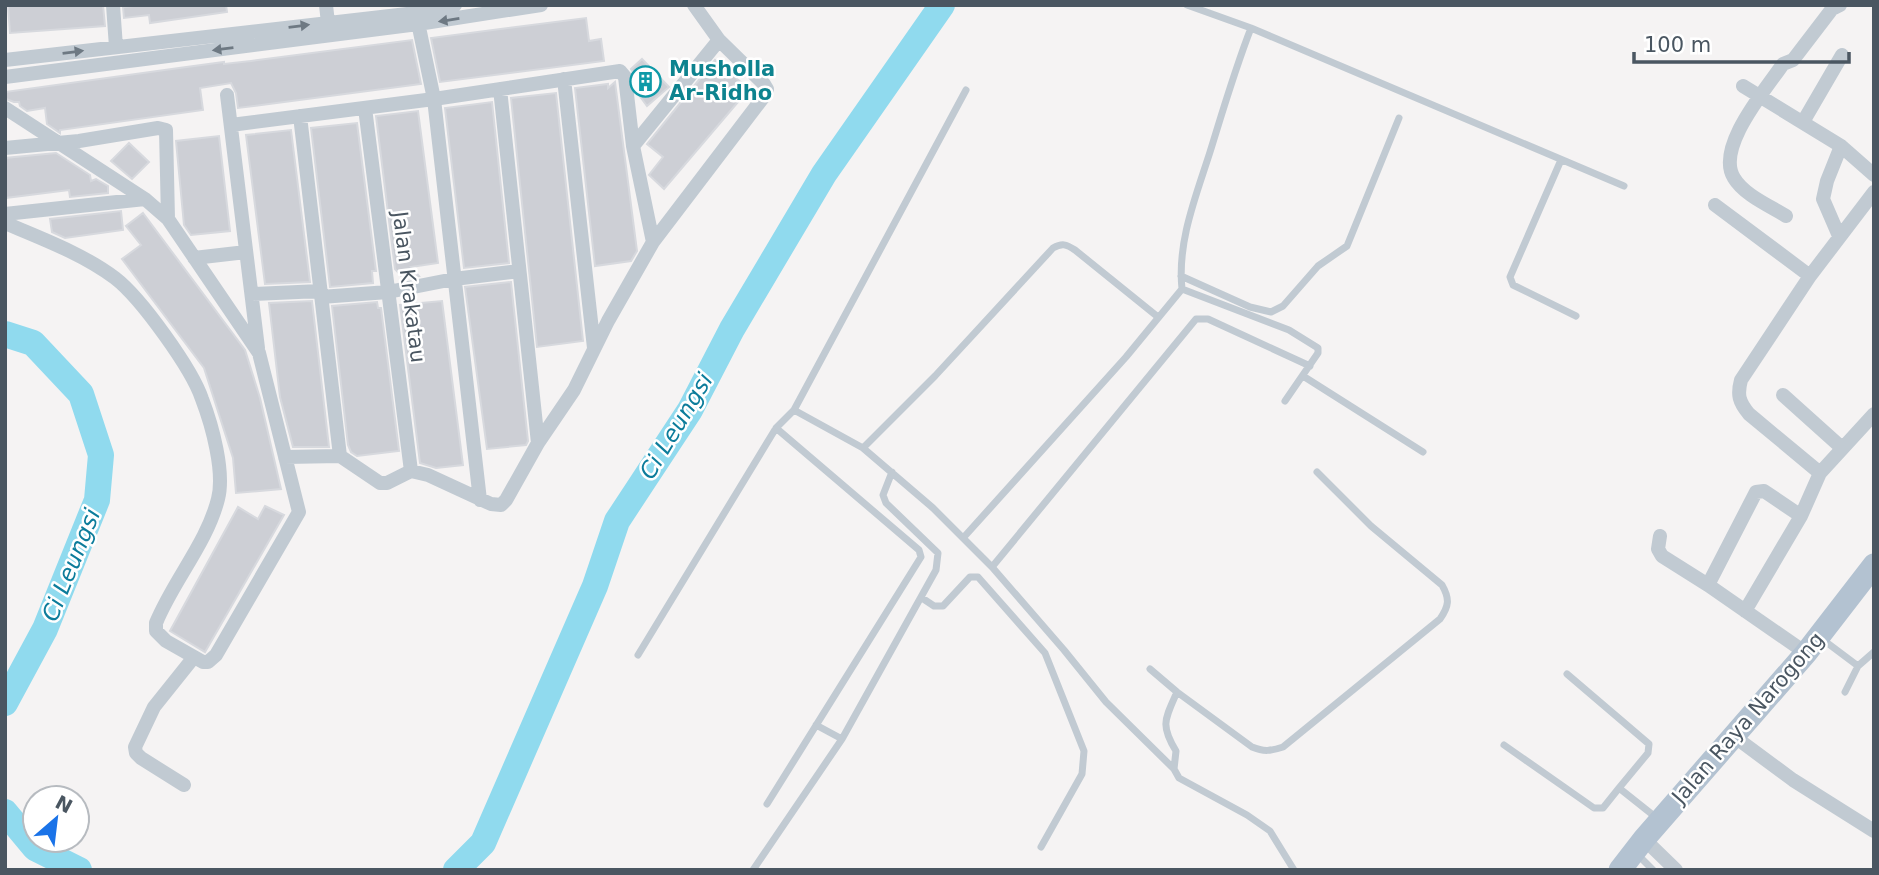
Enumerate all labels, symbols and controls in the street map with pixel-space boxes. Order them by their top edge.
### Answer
one-way arrow [438,15,460,26]
one-way arrow [288,21,310,32]
scale bar [1634,21,1849,65]
text: 100 m [1644,33,1711,57]
one-way arrow [212,44,234,55]
one-way arrow [62,47,84,58]
place label: Musholla Ar-Ridho [669,57,775,105]
building icon: Musholla Ar-Ridho [629,64,663,98]
street label: Jalan Krakatau [388,208,430,364]
water label: Ci Leungsi [634,368,718,484]
water label: Ci Leungsi [37,504,106,625]
street label: Jalan Raya Narogong [1666,627,1829,810]
north arrow [21,784,91,854]
text: N [52,791,76,817]

